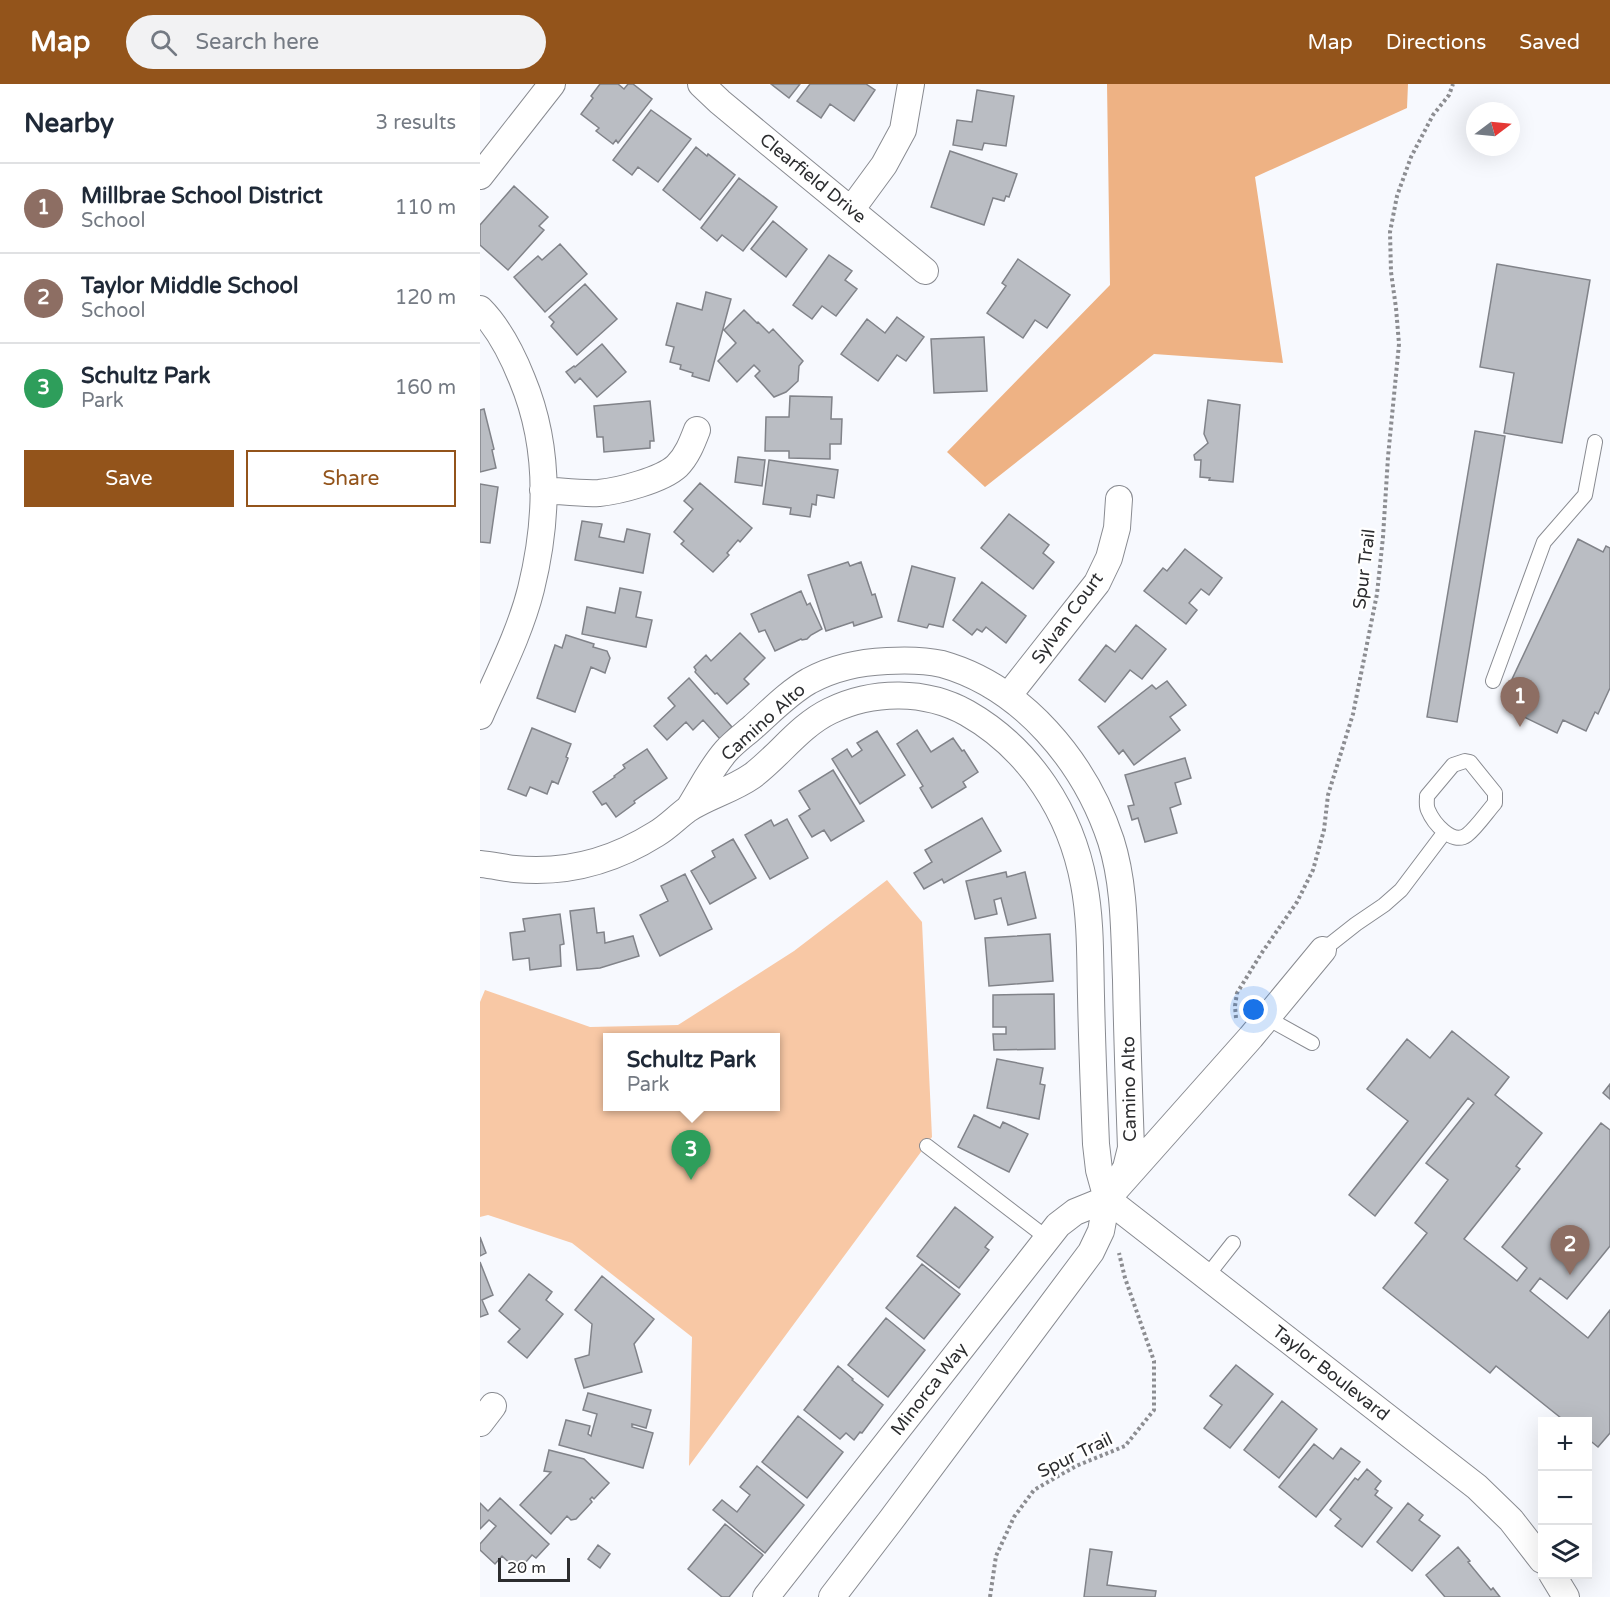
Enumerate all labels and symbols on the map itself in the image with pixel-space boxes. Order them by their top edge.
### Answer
north arrow [1466,102,1520,156]
street label: Clearfield Drive [755,128,871,228]
street label: Spur Trail [1348,528,1380,610]
street label: Sylvan Court [1026,568,1108,668]
street label: Camino Alto [716,678,810,766]
pin: 1 [1500,678,1540,727]
your location [1239,995,1268,1024]
street label: Camino Alto [1117,1036,1141,1142]
pin: 3 [672,1130,710,1180]
pin: 2 [1550,1226,1590,1275]
street label: Taylor Boulevard [1268,1320,1394,1426]
street label: Minorca Way [886,1338,972,1440]
street label: Spur Trail [1034,1427,1116,1483]
scale bar [498,1555,570,1582]

